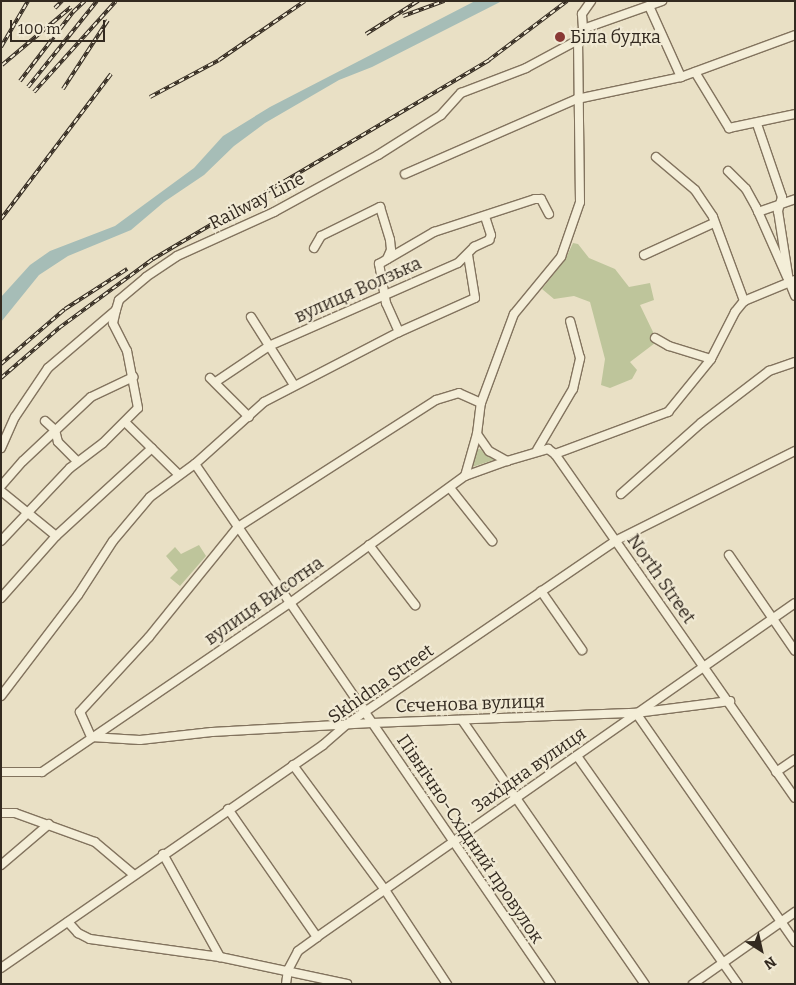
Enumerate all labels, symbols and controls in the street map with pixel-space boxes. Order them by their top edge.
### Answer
scale bar [12,10,108,42]
text: 100 m [18,20,61,38]
place label: Біла будка [570,26,661,48]
marker: Біла будка [554,31,566,43]
street label: Railway Line [206,168,308,234]
street label: вулиця Волзька [291,252,425,328]
street label: North Street [622,530,700,628]
street label: вулиця Висотна [201,552,327,650]
street label: Skhidna Street [324,640,438,728]
street label: Сєченова вулиця [395,691,545,717]
street label: Західна вулиця [468,723,590,817]
street label: Північно-Східний провулок [392,731,548,947]
north arrow [736,925,786,975]
text: N [761,953,779,973]

